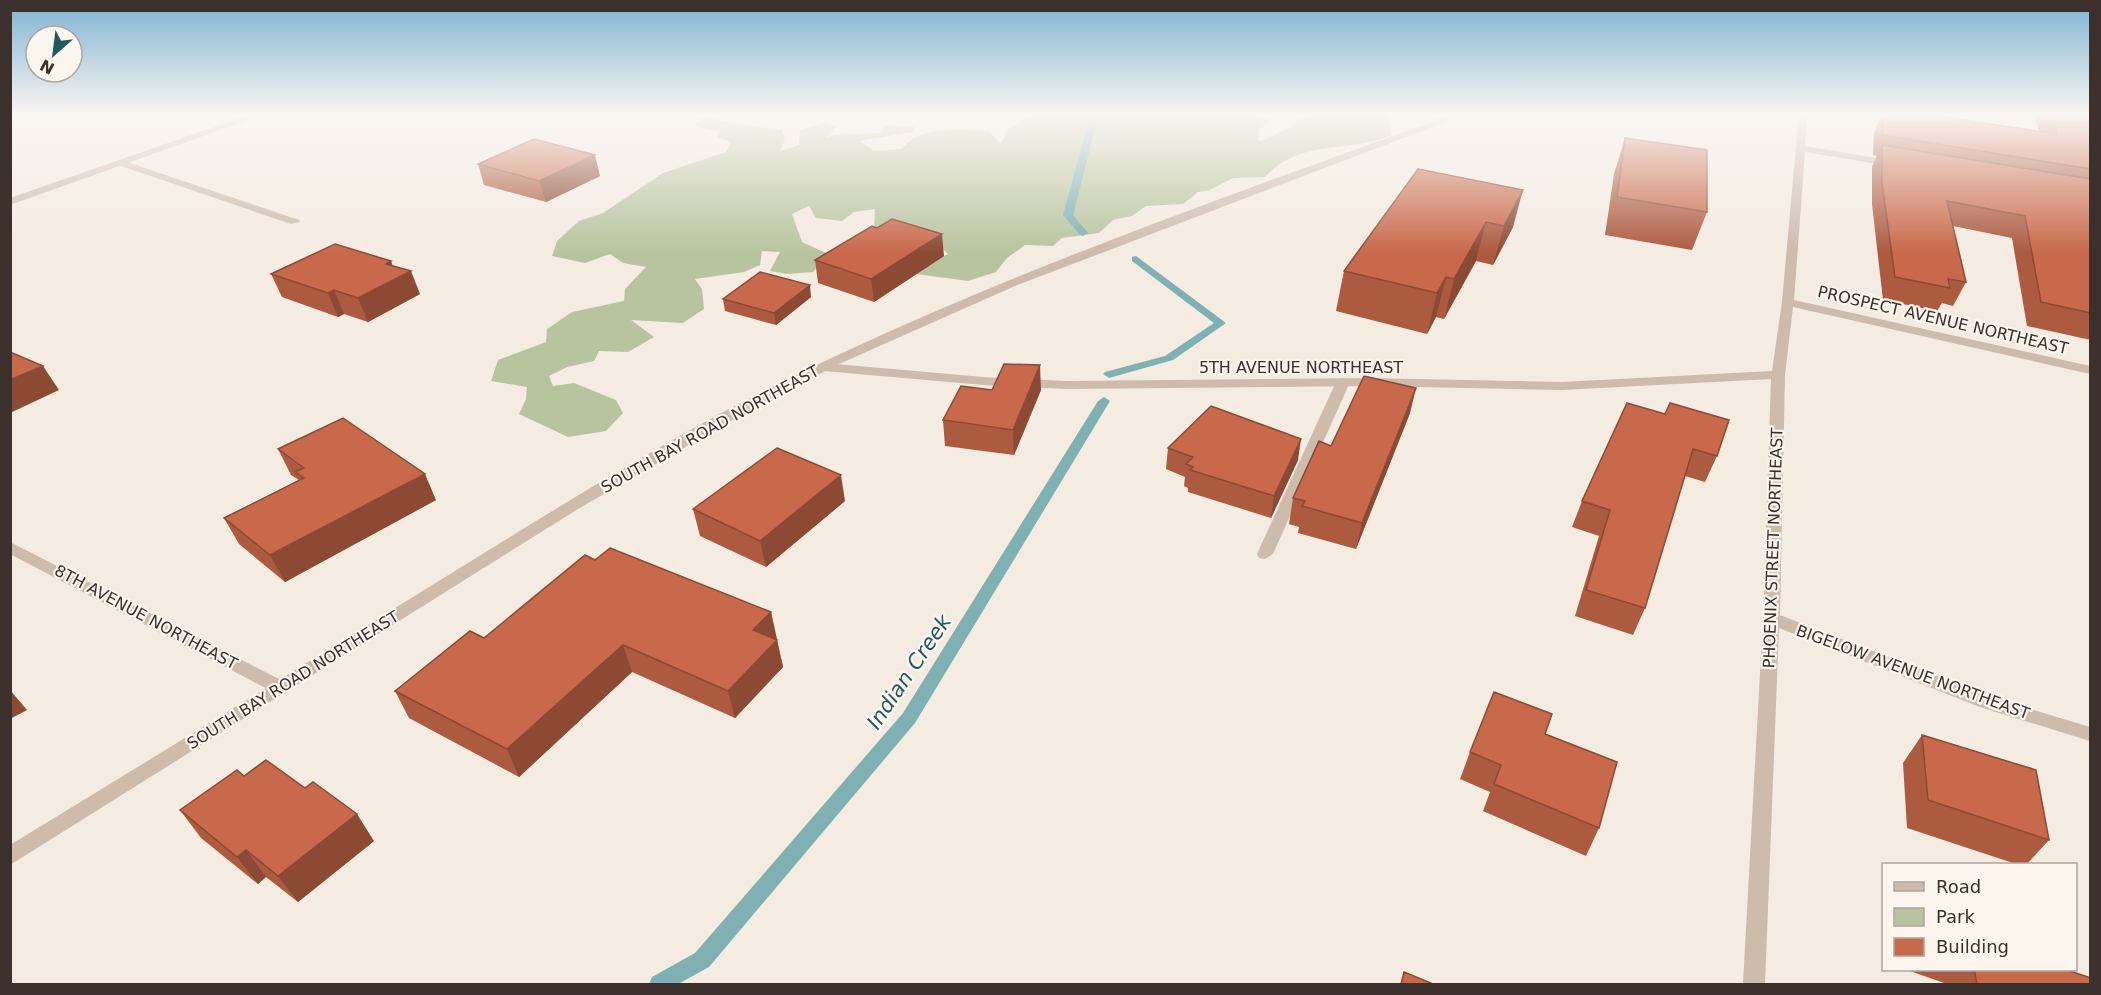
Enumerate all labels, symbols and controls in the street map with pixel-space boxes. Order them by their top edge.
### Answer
north arrow [24,24,84,84]
text: N [37,55,58,78]
street label: PROSPECT AVENUE NORTHEAST [1816,282,2070,358]
street label: 5TH AVENUE NORTHEAST [1199,358,1403,377]
street label: SOUTH BAY ROAD NORTHEAST [598,361,822,497]
street label: PHOENIX STREET NORTHEAST [1759,427,1787,669]
street label: 8TH AVENUE NORTHEAST [51,561,241,673]
street label: SOUTH BAY ROAD NORTHEAST [184,607,403,753]
water label: Indian Creek [862,610,957,734]
street label: BIGELOW AVENUE NORTHEAST [1794,621,2033,723]
legend [1882,863,2077,971]
text: Road [1936,876,1981,897]
text: Park [1936,906,1975,927]
text: Building [1936,936,2009,957]

